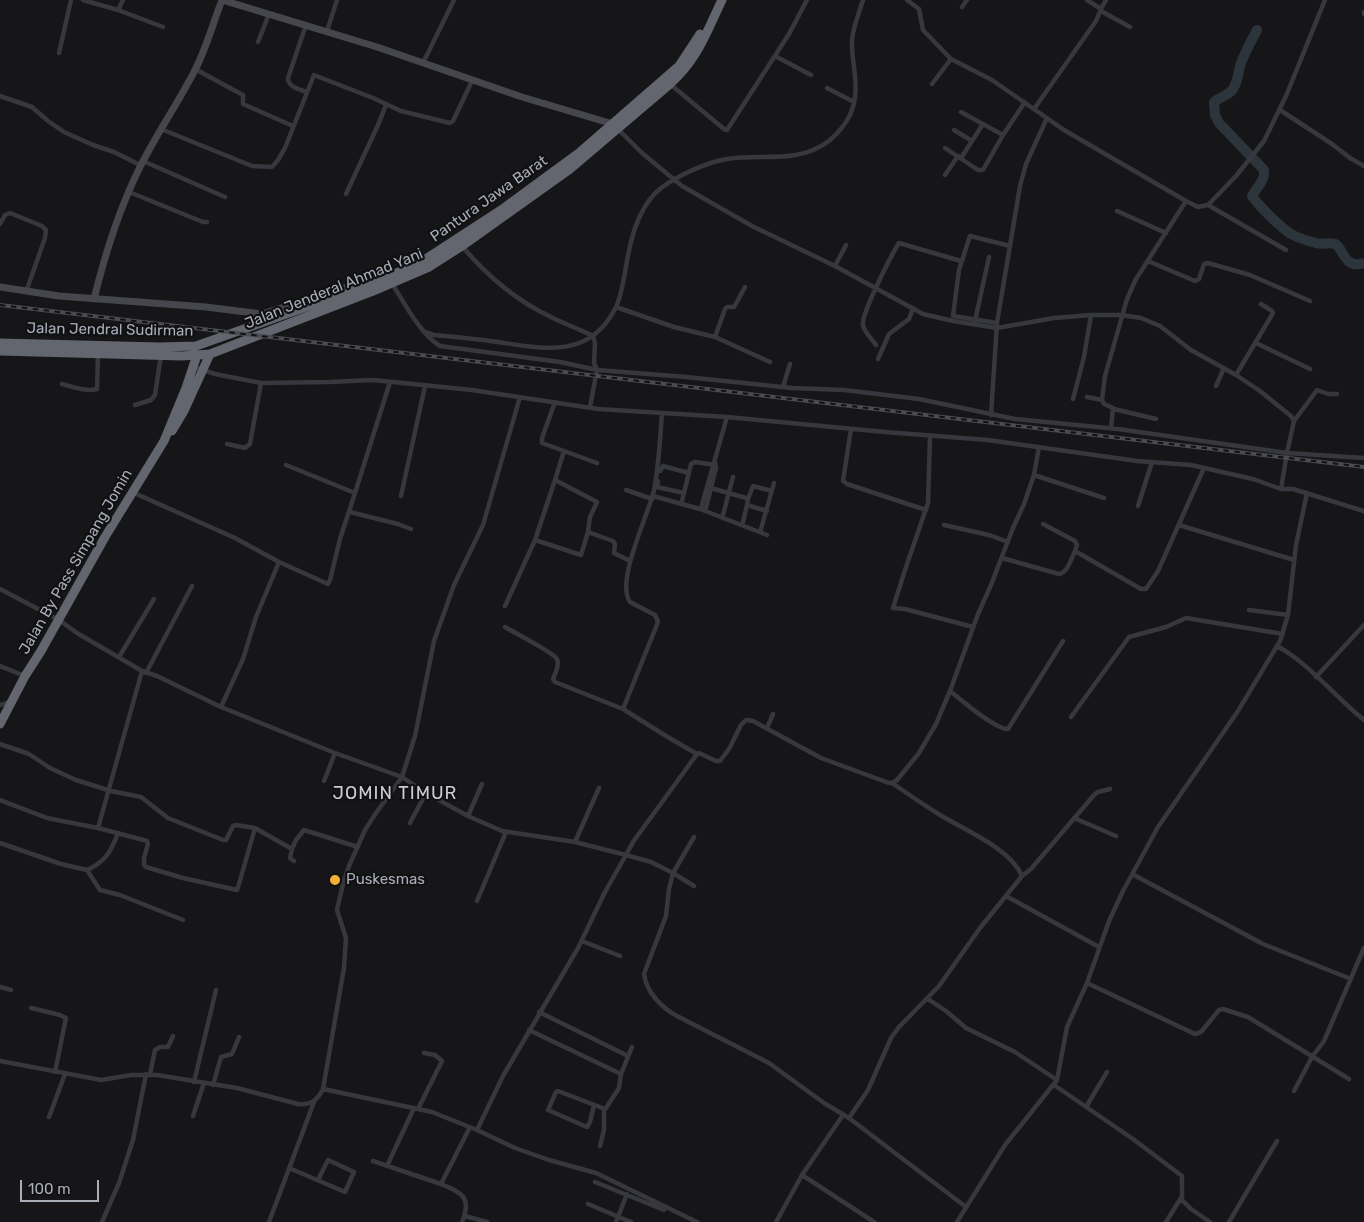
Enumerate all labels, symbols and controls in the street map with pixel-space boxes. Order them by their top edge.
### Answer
street label: Pantura Jawa Barat [427,152,551,246]
street label: Jalan Jenderal Ahmad Yani [242,245,426,333]
street label: Jalan Jendral Sudirman [26,320,194,340]
street label: Jalan By Pass Simpang Jomin [16,466,136,658]
district label: JOMIN TIMUR [331,783,459,805]
place label: Puskesmas [346,871,425,889]
marker: Puskesmas [328,873,342,887]
scale bar [22,1170,101,1202]
text: 100 m [28,1180,70,1198]

